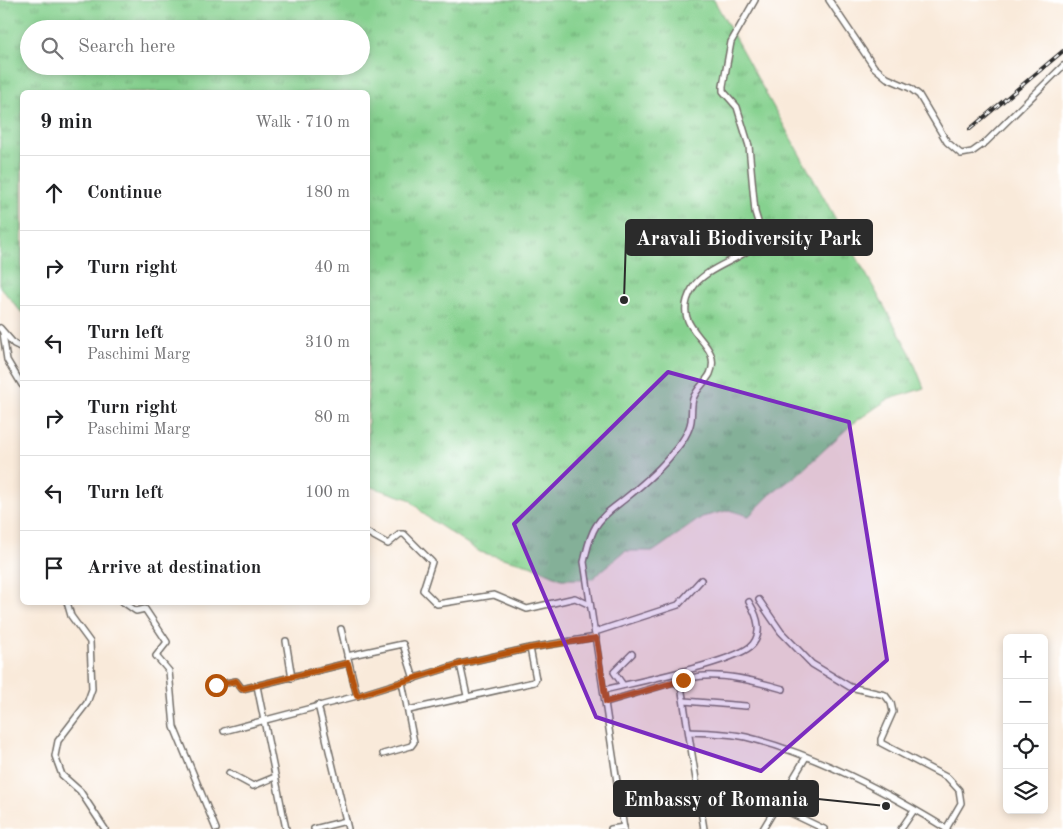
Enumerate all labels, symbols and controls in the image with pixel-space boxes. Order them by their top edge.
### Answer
search box [20,20,370,75]
icon: search [38,34,66,62]
text: Search here [78,38,175,57]
text: 9 min [40,112,93,133]
text: Walk · 710 m [255,115,350,131]
icon: ahead [40,179,68,207]
text: Continue [87,184,162,203]
text: 180 m [305,185,350,201]
callout: Aravali Biodiversity Park [626,220,872,255]
text: Aravali Biodiversity Park [636,230,862,250]
icon: right [40,254,68,282]
text: Turn right [87,259,177,278]
text: 40 m [314,260,350,276]
text: Turn left [87,324,164,343]
icon: left [40,329,68,357]
text: 310 m [305,335,350,351]
text: Paschimi Marg [87,347,190,363]
text: Turn right [87,399,177,418]
icon: right [40,404,68,432]
text: 80 m [314,410,350,426]
text: Paschimi Marg [87,422,190,438]
icon: left [40,479,68,507]
text: Turn left [87,484,164,503]
text: 100 m [305,485,350,501]
icon: arrive [40,554,68,582]
text: Arrive at destination [87,559,261,578]
map controls [1003,634,1048,814]
button: + [1003,634,1048,679]
route end [672,669,695,692]
route start [205,674,228,697]
button: − [1003,679,1048,724]
button: locate [1003,724,1048,769]
button: layers [1003,769,1048,814]
callout: Embassy of Romania [614,781,818,816]
text: Embassy of Romania [624,791,808,811]

